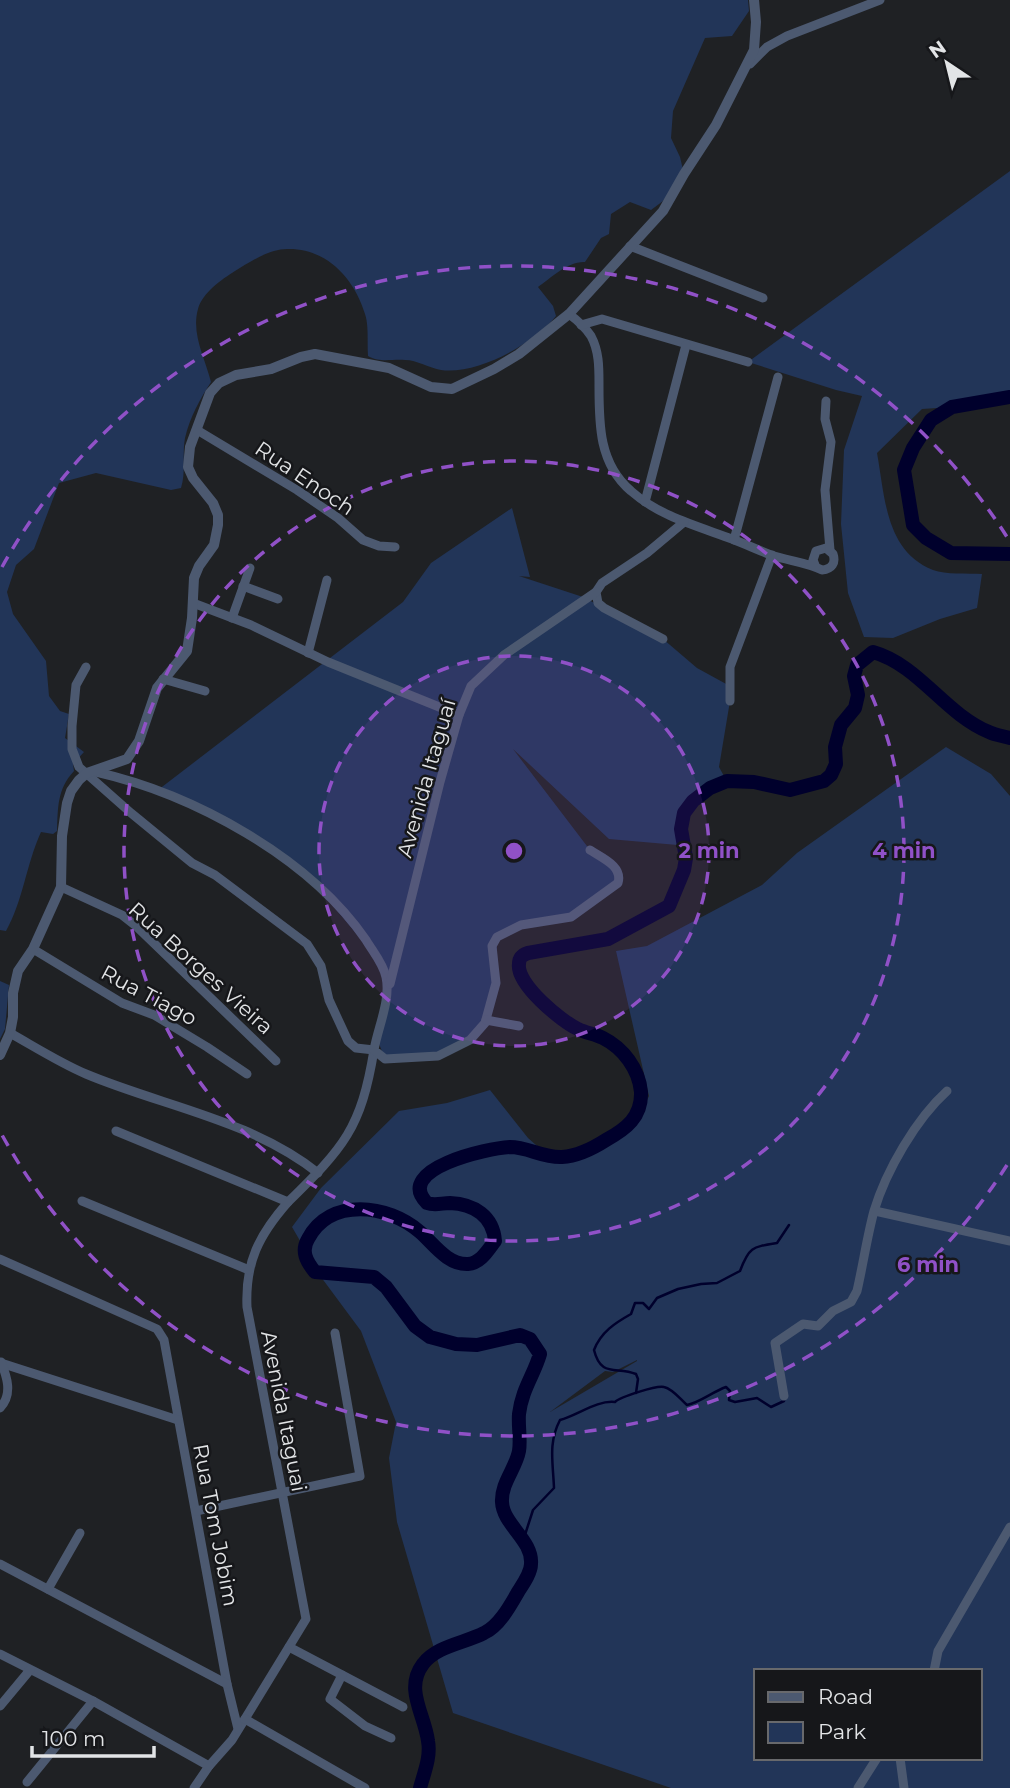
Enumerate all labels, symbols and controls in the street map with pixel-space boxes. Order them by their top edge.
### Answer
north arrow [912,28,982,98]
text: N [925,36,950,63]
street label: Rua Enoch [251,436,359,520]
street label: Avenida Itaguaí [391,695,461,860]
text: 2 min [678,838,740,863]
text: 4 min [872,838,936,863]
centre of rings [502,839,526,863]
street label: Rua Borges Vieira [124,897,278,1039]
street label: Rua Tiago [97,959,201,1031]
text: 6 min [897,1252,959,1277]
street label: Avenida Itaguai [256,1328,312,1494]
street label: Rua Tom Jobim [188,1442,244,1608]
legend [754,1669,982,1760]
text: Road [818,1684,873,1709]
scale bar [32,1714,154,1758]
text: Park [818,1719,866,1744]
text: 100 m [42,1726,105,1751]

